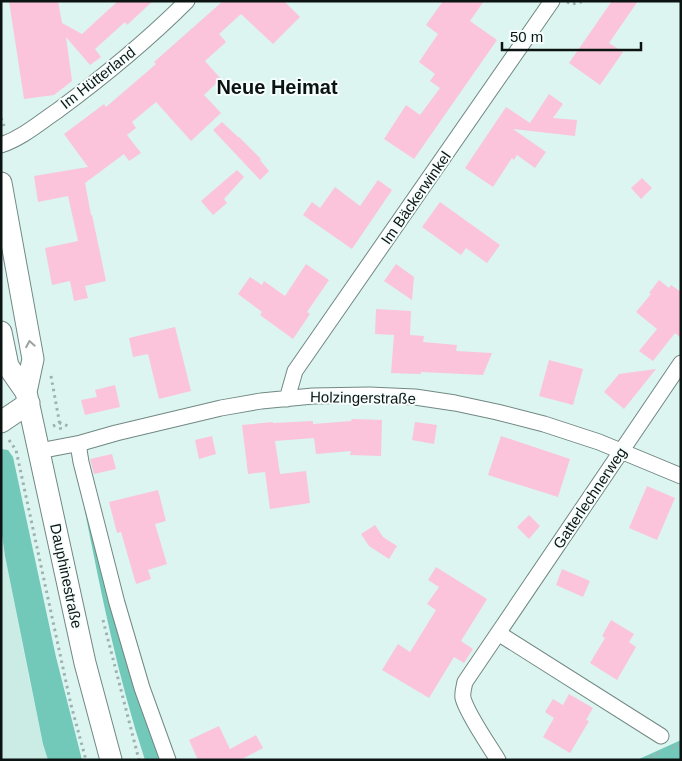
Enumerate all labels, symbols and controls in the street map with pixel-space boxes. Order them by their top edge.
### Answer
scale bar [502,20,641,52]
text: 50 m [510,28,543,45]
street label: Im Hütterland [57,43,138,112]
district label: Neue Heimat [216,76,338,98]
street label: Im Bäckerwinkel [377,148,454,247]
one-way arrow [25,339,35,348]
street label: Holzingerstraße [310,388,416,407]
street label: Gatterlechnerweg [549,444,630,552]
street label: Dauphinestraße [47,522,86,630]

